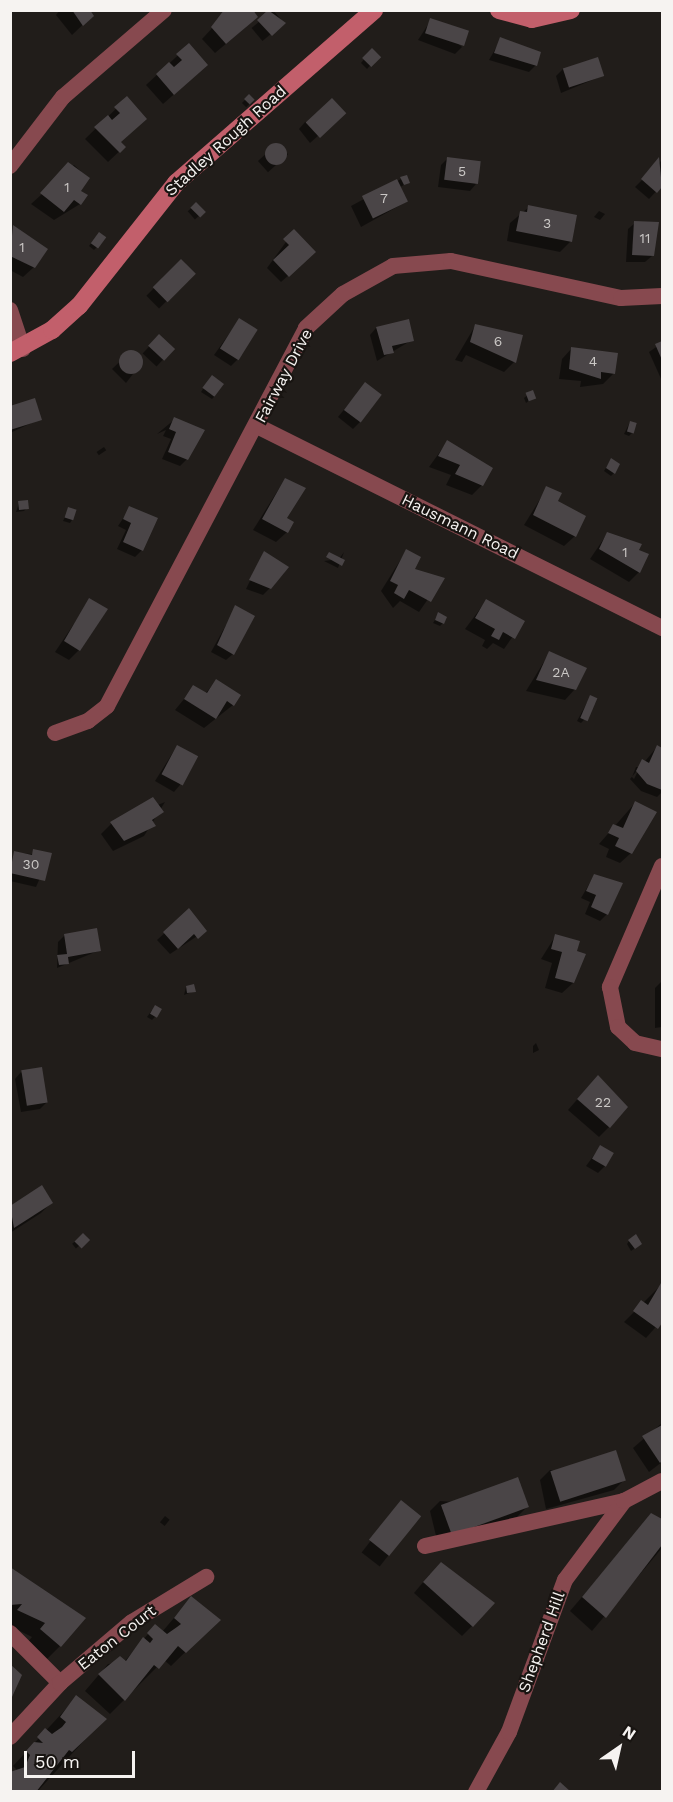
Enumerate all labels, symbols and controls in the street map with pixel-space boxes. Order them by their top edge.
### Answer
street label: Stadley Rough Road [162,82,290,200]
house number: 5 [458,163,466,179]
house number: 1 [64,179,70,195]
house number: 7 [380,190,388,206]
house number: 3 [543,215,551,231]
house number: 11 [640,230,650,246]
house number: 1 [19,239,25,255]
street label: Fairway Drive [251,326,317,426]
house number: 6 [494,333,502,349]
house number: 4 [589,353,597,369]
street label: Hausmann Road [398,490,522,564]
house number: 1 [622,544,628,560]
house number: 2A [552,664,570,680]
house number: 30 [23,856,39,872]
house number: 22 [595,1094,611,1110]
street label: Shepherd Hill [515,1589,569,1695]
street label: Eaton Court [74,1602,160,1674]
north arrow [589,1718,649,1778]
text: N [619,1721,640,1744]
scale bar [27,1739,138,1777]
text: 50 m [35,1751,80,1772]

